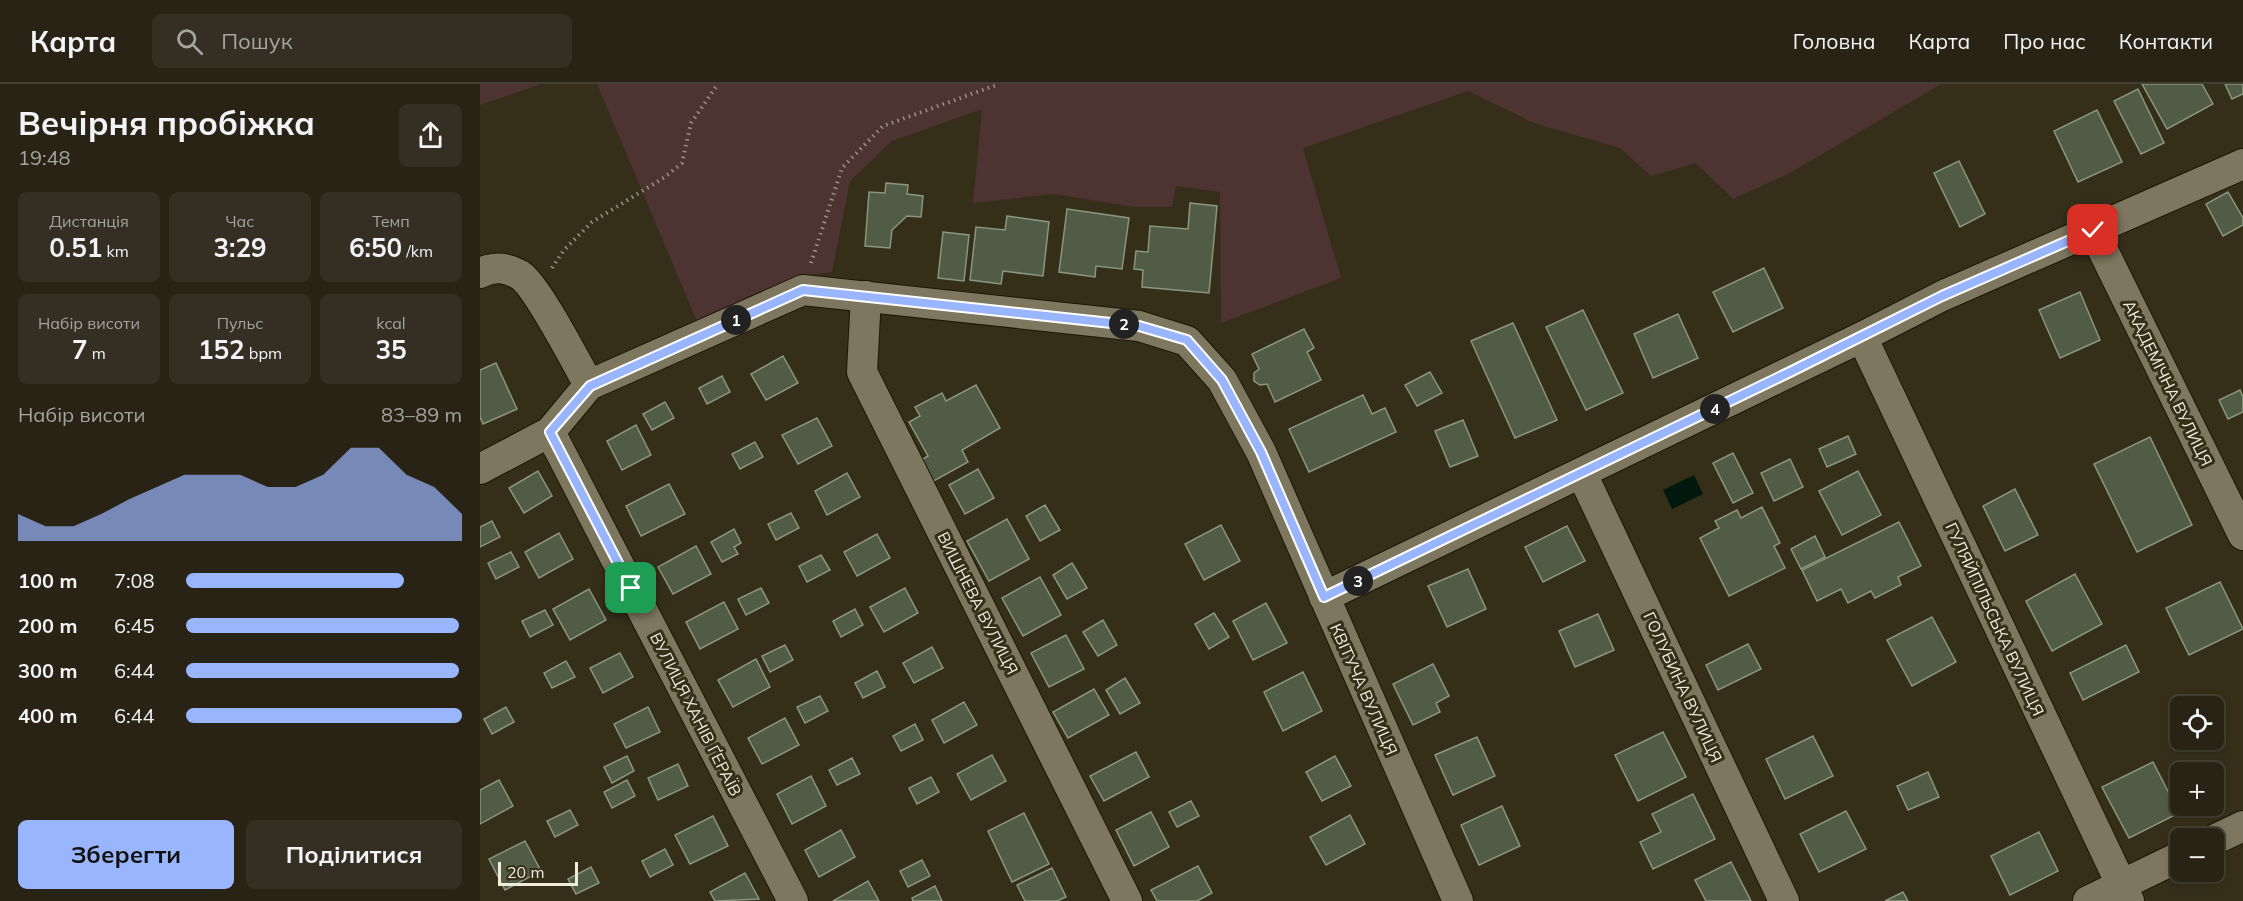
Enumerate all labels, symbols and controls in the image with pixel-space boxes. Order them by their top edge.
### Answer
search box [152,14,572,68]
text: Карта [30,24,116,59]
icon: search [173,25,206,58]
text: Пошук [221,27,292,55]
text: Головна [1793,28,1876,54]
text: Карта [1909,28,1970,54]
text: Про нас [2003,28,2086,54]
text: Контакти [2119,28,2213,54]
text: Вечірня пробіжка [18,102,315,143]
button: share [399,104,462,167]
text: 19:48 [18,145,71,170]
pin [2067,204,2118,255]
text: Дистанція [49,211,129,231]
text: Час [226,211,254,231]
text: Темп [372,211,410,231]
icon: check [2076,213,2109,246]
text: 0.51 [49,231,102,264]
text: 3:29 [213,231,267,264]
text: 6:50 [349,231,402,264]
text: km [102,241,129,261]
text: /km [402,241,433,261]
street label: АКАДЕМІЧНА ВУЛИЦЯ [2119,297,2217,469]
pin: 1 [721,305,751,335]
pin: 2 [1109,309,1139,339]
text: 1 [731,310,741,330]
text: Набір висоти [38,313,140,333]
text: Пульс [217,313,263,333]
text: kcal [376,313,406,333]
text: 2 [1119,314,1129,334]
text: 7 [72,333,88,366]
text: 152 [198,333,245,366]
text: 35 [375,333,407,366]
text: m [88,343,106,363]
text: bpm [245,343,282,363]
pin: 4 [1700,394,1730,424]
text: 4 [1710,399,1720,419]
text: Набір висоти [18,402,145,427]
text: 83–89 m [381,402,462,427]
street label: ГУЛЯЙПІЛЬСЬКА ВУЛИЦЯ [1941,519,2049,719]
street label: ВИШНЕВА ВУЛИЦЯ [933,528,1023,678]
pin [605,562,656,613]
pin: 3 [1343,566,1373,596]
text: 100 m [18,568,77,593]
text: 7:08 [114,568,155,593]
icon: arrive [614,571,647,604]
text: 3 [1353,571,1363,591]
street label: ГОЛУБИНА ВУЛИЦЯ [1639,609,1727,765]
text: 200 m [18,613,77,638]
text: 6:45 [114,613,155,638]
street label: КВІТУЧА ВУЛИЦЯ [1326,620,1402,758]
street label: ВУЛИЦЯ ХАНІВ ҐЕРАЇВ [646,629,746,799]
text: 300 m [18,658,77,683]
text: 6:44 [114,658,155,683]
map controls [2170,696,2224,882]
button: locate [2170,696,2224,750]
text: 400 m [18,703,77,728]
text: 6:44 [114,703,155,728]
button: + [2170,762,2224,816]
button: Зберегти [18,820,234,889]
button: Поділитися [246,820,462,889]
button: − [2170,828,2224,882]
scale bar [498,859,578,886]
text: 20 m [507,862,544,882]

